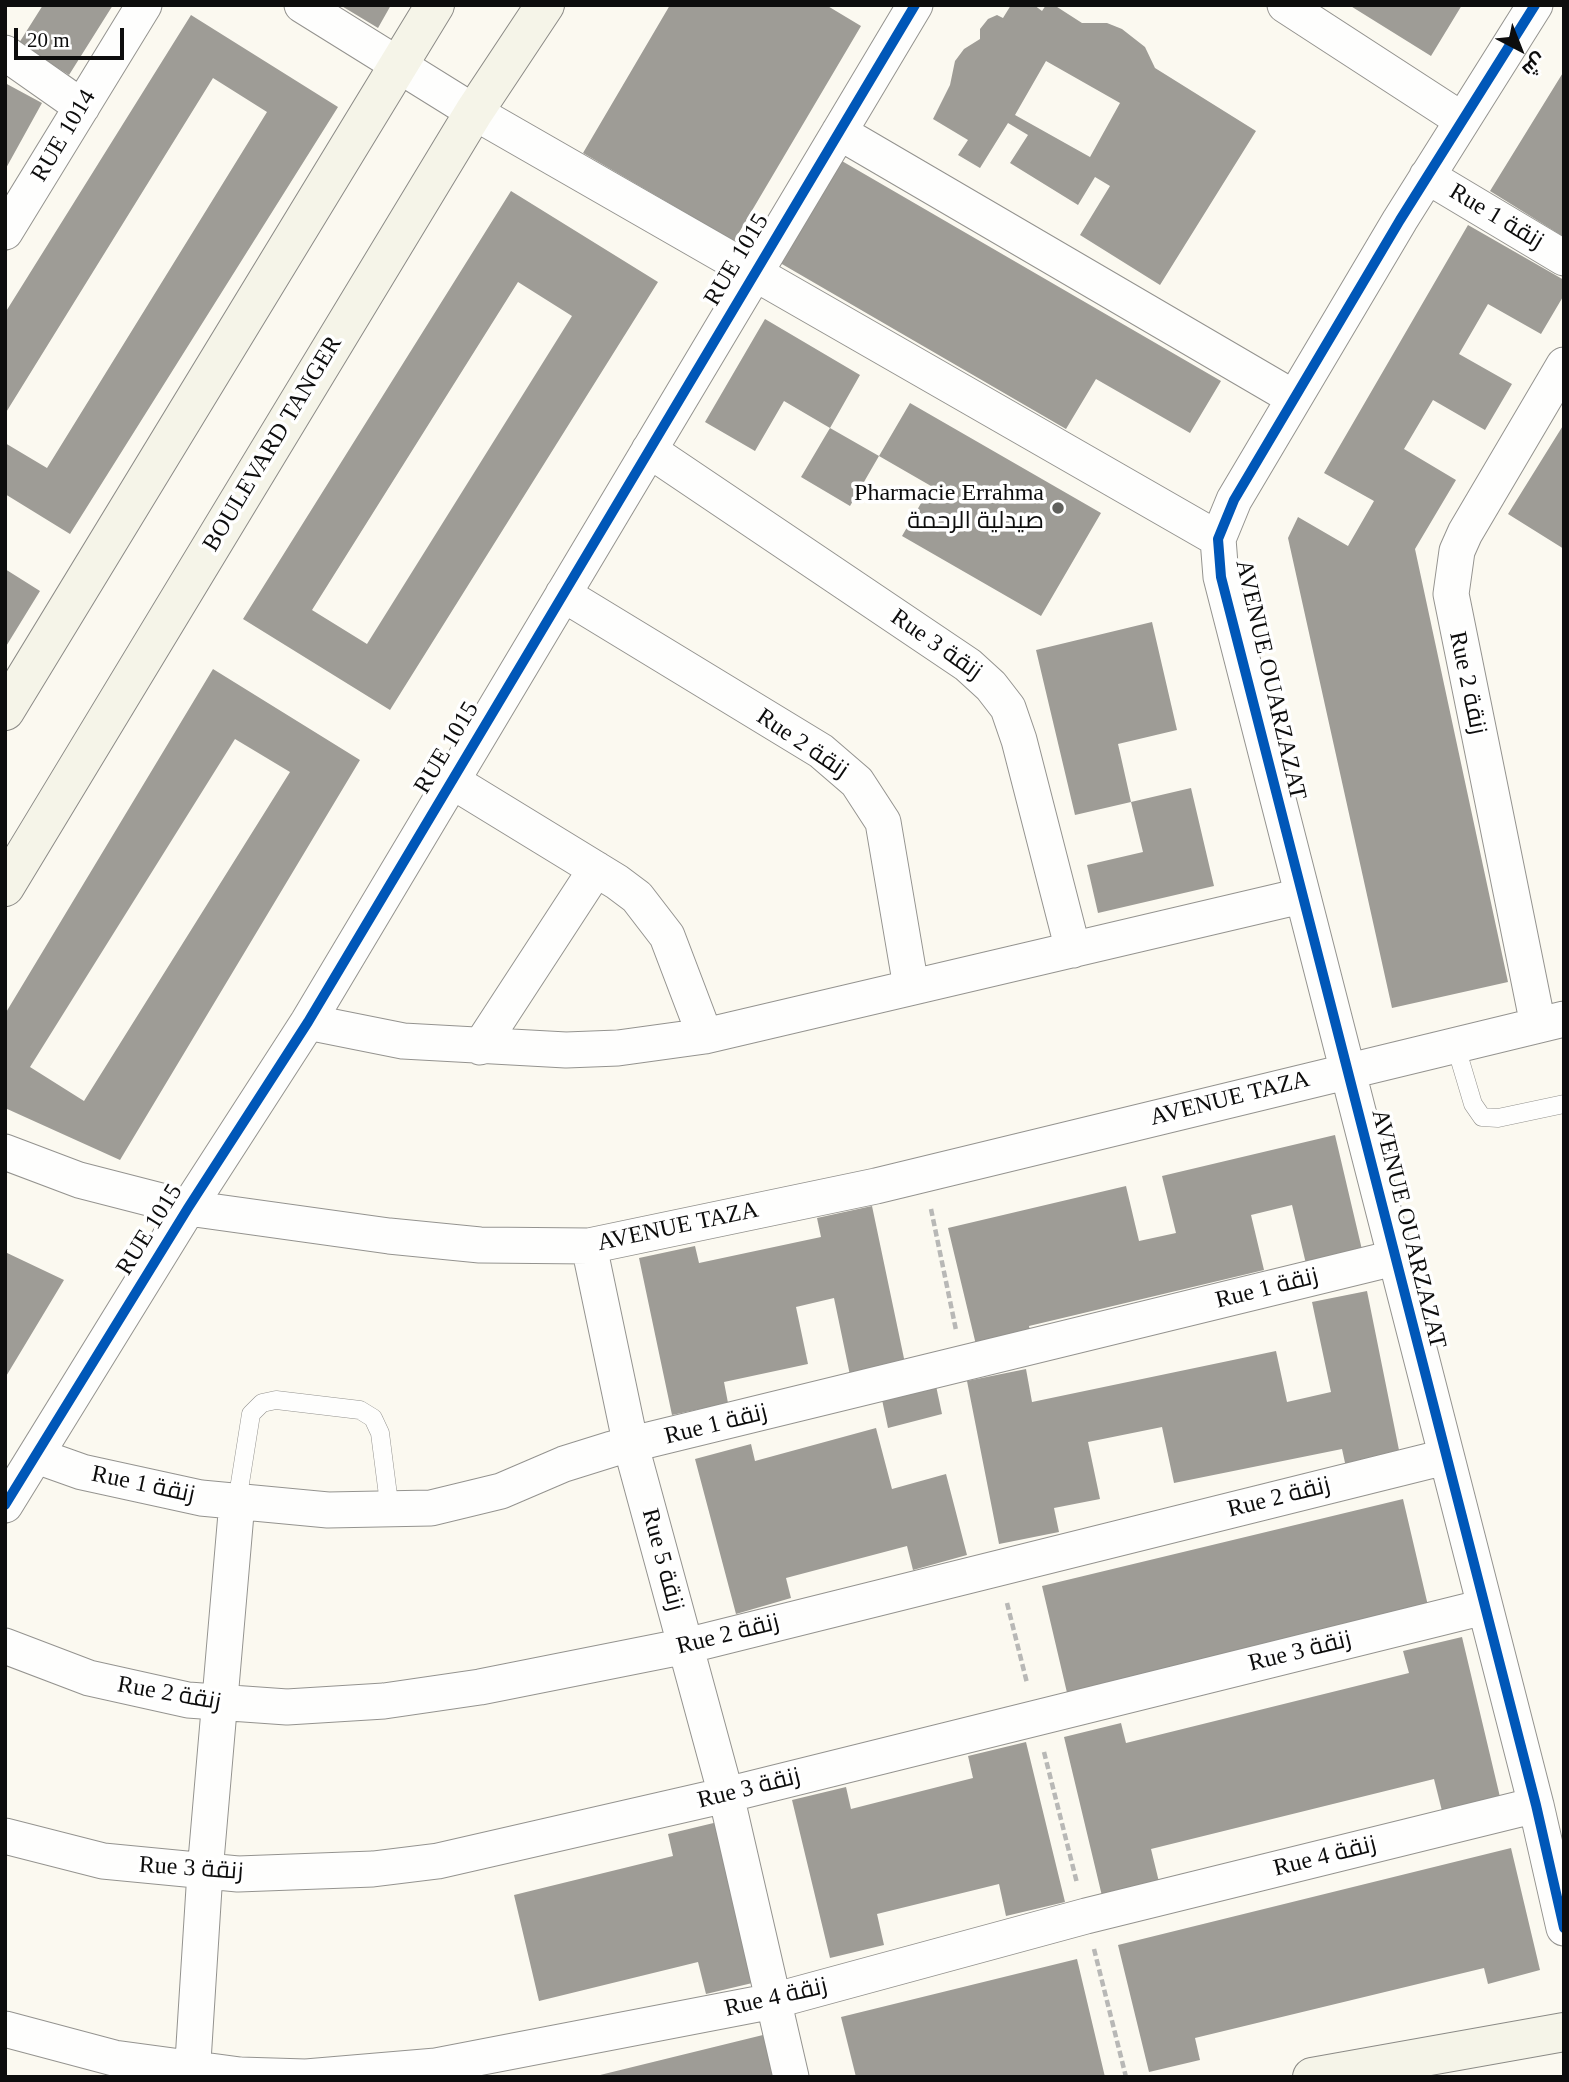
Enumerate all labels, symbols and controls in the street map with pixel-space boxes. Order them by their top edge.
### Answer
scale bar [18,14,128,58]
north arrow [1485,14,1555,84]
text: 20 m [27,28,70,52]
text: ش [1518,49,1550,81]
street label: RUE 1014 [25,85,103,187]
street label: Rue 1 زنقة [1444,178,1548,256]
street label: RUE 1015 [698,209,776,311]
street label: BOULEVARD TANGER [197,331,349,557]
place label: Pharmacie Errahma صيدلية الرحمة [854,480,1044,536]
marker: Pharmacie Errahma صيدلية الرحمة [1050,500,1066,516]
street label: AVENUE OUARZAZAT [1228,557,1312,803]
street label: Rue 3 زنقة [885,603,987,687]
street label: Rue 2 زنقة [1442,629,1492,737]
street label: RUE 1015 [408,697,486,799]
street label: Rue 2 زنقة [751,703,853,785]
street label: AVENUE TAZA [1147,1065,1313,1133]
street label: AVENUE OUARZAZAT [1364,1106,1452,1352]
street label: RUE 1015 [111,1179,189,1281]
street label: AVENUE TAZA [595,1196,761,1258]
street label: Rue 1 زنقة [1213,1262,1321,1316]
street label: Rue 1 زنقة [662,1398,770,1452]
street label: Rue 1 زنقة [89,1460,197,1510]
street label: Rue 2 زنقة [1225,1471,1333,1525]
street label: Rue 5 زنقة [635,1506,689,1614]
street label: Rue 2 زنقة [674,1608,782,1662]
street label: Rue 3 زنقة [1246,1625,1354,1679]
street label: Rue 2 زنقة [115,1671,223,1717]
street label: Rue 3 زنقة [695,1762,803,1816]
street label: Rue 4 زنقة [1271,1830,1379,1884]
street label: Rue 3 زنقة [138,1851,244,1887]
street label: Rue 4 زنقة [722,1972,830,2024]

